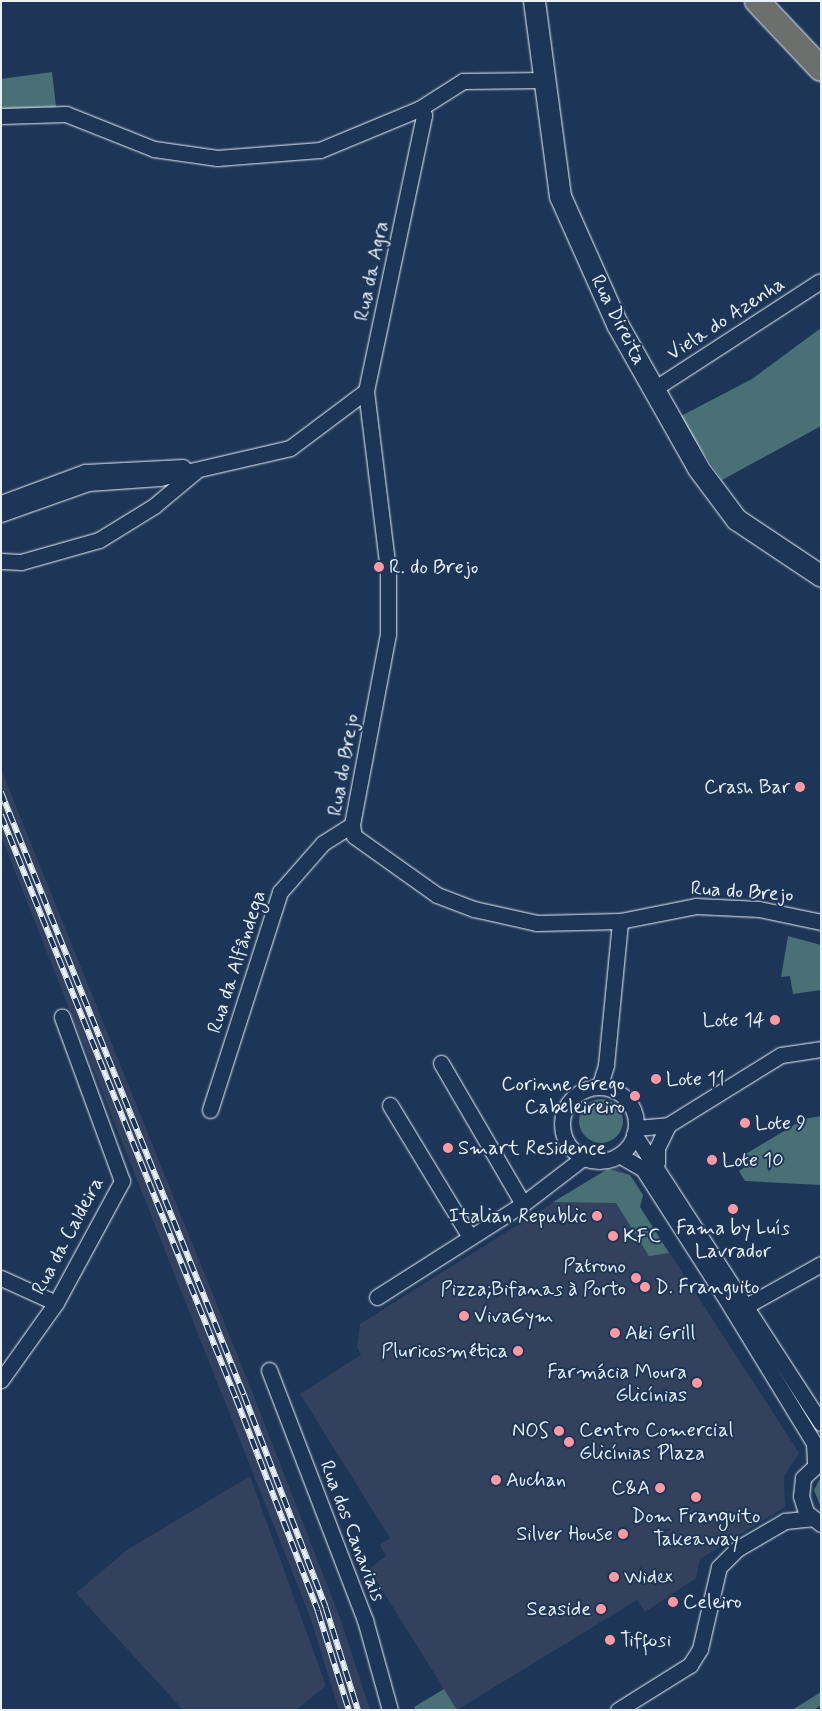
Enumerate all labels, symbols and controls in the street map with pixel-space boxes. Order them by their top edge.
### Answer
street label: Rua da Agra [350,220,394,322]
street label: Rua Direita [585,271,651,369]
street label: Viela do Azenha [662,272,790,366]
place label: R. do Brejo [389,555,477,579]
marker: R. do Brejo [373,561,385,573]
street label: Rua do Brejo [323,713,365,817]
place label: Crash Bar [704,775,790,799]
marker: Crash Bar [794,781,806,793]
street label: Rua do Brejo [690,876,794,908]
street label: Rua da Alfândega [203,889,271,1035]
place label: Lote 14 [703,1008,765,1032]
marker: Lote 14 [769,1014,781,1026]
place label: Lote 11 [666,1067,725,1091]
place label: Corinne Grego Cabeleireiro [501,1072,625,1119]
marker: Lote 11 [650,1073,662,1085]
marker: Corinne Grego Cabeleireiro [629,1090,641,1102]
place label: Lote 9 [755,1111,806,1135]
marker: Lote 9 [739,1117,751,1129]
place label: Smart Residence [458,1136,609,1160]
marker: Smart Residence [442,1142,454,1154]
place label: Lote 10 [722,1148,784,1172]
marker: Lote 10 [706,1154,718,1166]
street label: Rua da Caldeira [26,1172,110,1300]
marker: Fama by Luís Lavrador [727,1203,739,1215]
place label: Italian Republic [450,1204,587,1228]
marker: Italian Republic [591,1210,603,1222]
place label: Fama by Luís Lavrador [676,1217,790,1264]
place label: KFC [623,1224,661,1248]
marker: KFC [607,1230,619,1242]
place label: Patrono Pizza;Bifanas à Porto [440,1254,626,1301]
marker: Patrono Pizza;Bifanas à Porto [630,1272,642,1284]
place label: D. Franguito [655,1275,759,1299]
marker: D. Franguito [639,1281,651,1293]
place label: VivaGym [474,1304,553,1328]
marker: VivaGym [458,1310,470,1322]
place label: Aki Grill [625,1321,693,1345]
marker: Aki Grill [609,1327,621,1339]
place label: Pluricosmética [381,1339,508,1363]
marker: Pluricosmética [512,1345,524,1357]
place label: Farmácia Moura Glicínias [546,1360,687,1407]
marker: Farmácia Moura Glicínias [691,1377,703,1389]
place label: Centro Comercial Glicínias Plaza [579,1418,733,1465]
place label: NOS [512,1419,549,1443]
marker: NOS [553,1425,565,1437]
marker: Centro Comercial Glicínias Plaza [563,1436,575,1448]
street label: Rua dos Canaviais [314,1457,390,1605]
place label: Auchan [506,1468,566,1492]
marker: Auchan [490,1474,502,1486]
place label: C&A [611,1476,650,1500]
marker: C&A [654,1482,666,1494]
marker: Dom Franguito Takeaway [690,1491,702,1503]
place label: Dom Franguito Takeaway [632,1505,760,1552]
place label: Silver House [514,1522,613,1546]
marker: Silver House [617,1528,629,1540]
place label: Widex [624,1565,673,1589]
marker: Widex [608,1571,620,1583]
place label: Celeiro [683,1590,742,1614]
marker: Celeiro [667,1596,679,1608]
place label: Seaside [527,1597,591,1621]
marker: Seaside [595,1603,607,1615]
place label: Tiffosi [620,1628,671,1652]
marker: Tiffosi [604,1634,616,1646]

